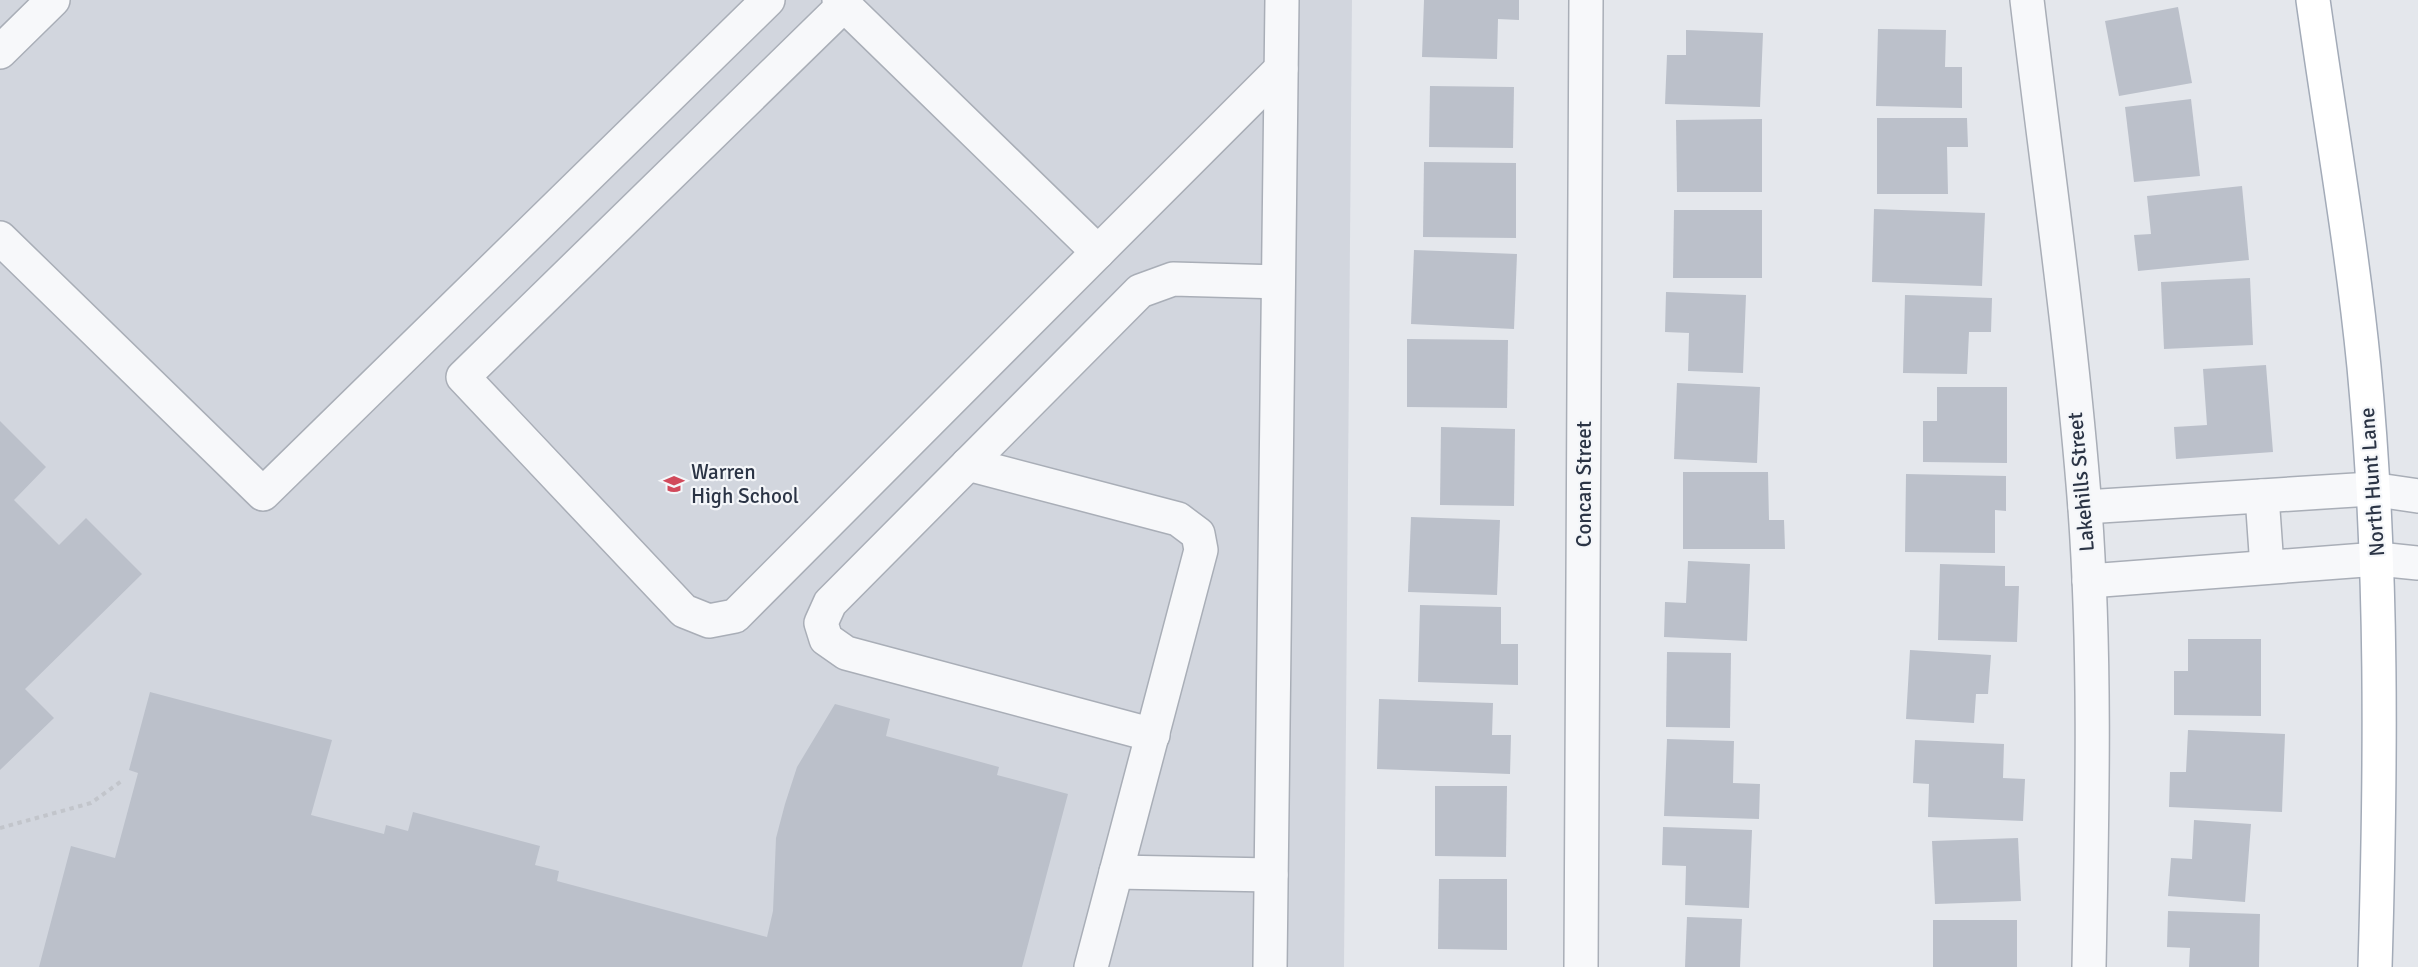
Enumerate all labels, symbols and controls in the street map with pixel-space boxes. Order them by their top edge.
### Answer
street label: North Hunt Lane [2354,407,2390,557]
street label: Lakehills Street [2062,411,2100,553]
street label: Concan Street [1571,421,1597,547]
place label: Warren High School [691,459,799,509]
school or university icon: Warren High School [662,472,686,496]

